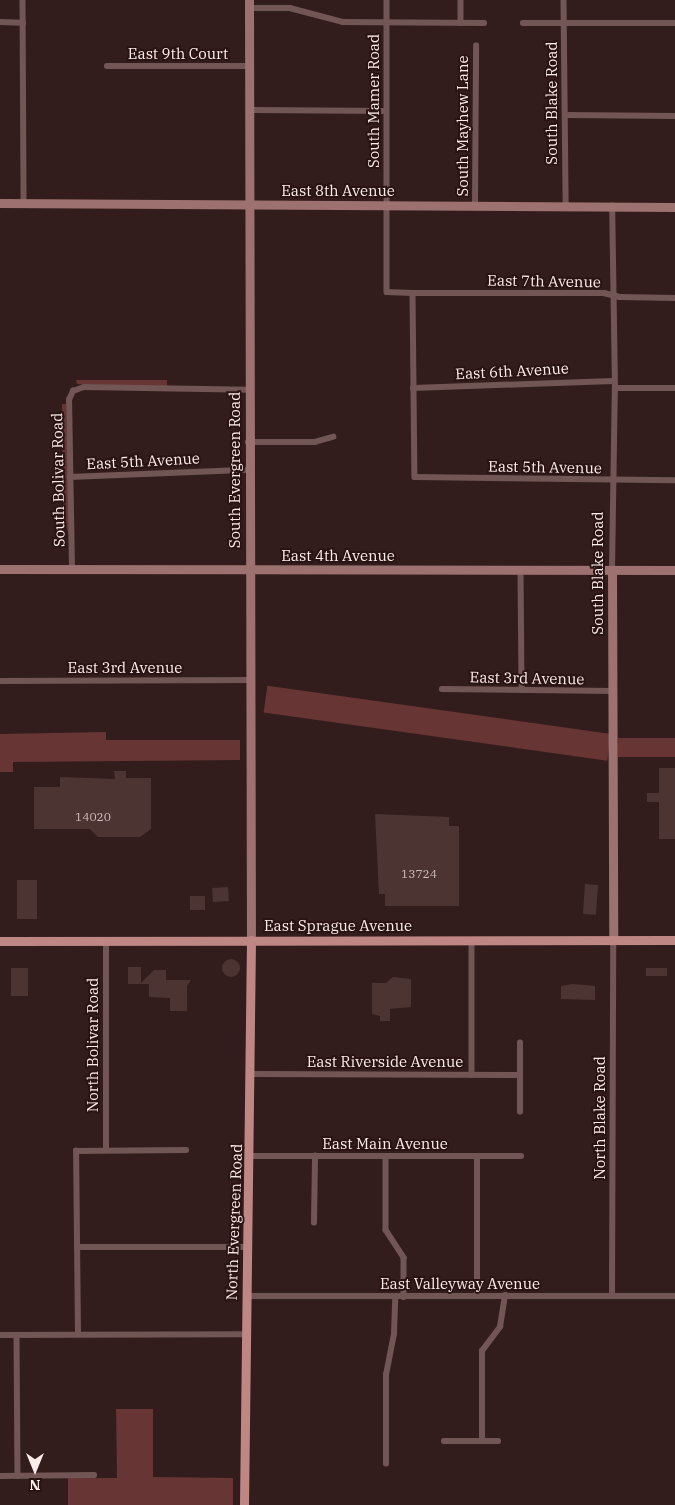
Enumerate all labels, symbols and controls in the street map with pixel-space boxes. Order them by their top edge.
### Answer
street label: South Mamer Road [365,34,383,168]
street label: South Blake Road [543,41,561,165]
street label: East 9th Court [128,45,228,63]
street label: South Mayhew Lane [454,55,472,197]
street label: East 8th Avenue [281,182,395,200]
street label: East 7th Avenue [487,271,601,291]
street label: East 6th Avenue [455,359,569,383]
street label: South Evergreen Road [226,392,244,548]
street label: South Bolivar Road [48,413,68,547]
street label: East 5th Avenue [86,449,200,473]
street label: East 5th Avenue [488,457,602,477]
street label: South Blake Road [589,511,607,635]
street label: East 4th Avenue [281,547,395,565]
street label: East 3rd Avenue [68,659,182,677]
street label: East 3rd Avenue [469,668,585,688]
house number: 14020 [75,810,111,824]
house number: 13724 [401,867,437,881]
street label: East Sprague Avenue [264,917,412,935]
street label: North Bolivar Road [84,978,102,1112]
street label: East Riverside Avenue [307,1053,463,1071]
street label: North Blake Road [591,1056,609,1180]
street label: East Main Avenue [322,1135,448,1153]
street label: North Evergreen Road [222,1143,246,1301]
street label: East Valleyway Avenue [380,1275,540,1293]
north arrow [10,1445,60,1495]
text: N [29,1476,41,1494]

